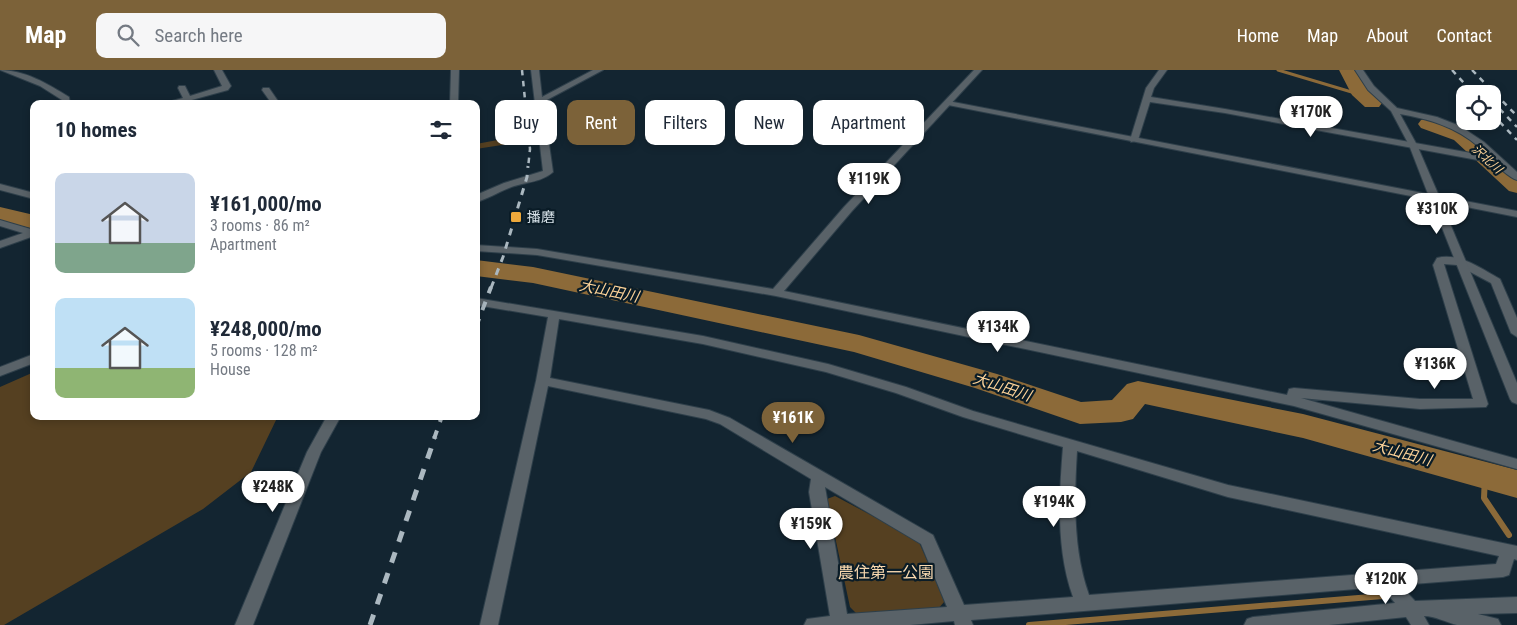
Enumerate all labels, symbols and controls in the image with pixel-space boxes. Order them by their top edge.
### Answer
search box [96,13,446,58]
text: Map [25,21,66,49]
icon: search [114,21,142,49]
text: Search here [154,24,243,47]
text: Home [1237,25,1279,46]
text: Map [1307,25,1338,46]
text: About [1366,25,1408,46]
text: Contact [1436,25,1492,46]
map controls [1456,85,1501,130]
button: locate [1456,85,1501,130]
pin: ¥170K [1276,96,1346,138]
chip: Buy [495,100,557,145]
chip: Rent [567,100,635,145]
chip: Filters [645,100,725,145]
chip: New [735,100,803,145]
chip: Apartment [813,100,924,145]
text: ¥170K [1291,102,1331,121]
icon: filters [427,116,455,144]
text: 10 homes [55,118,137,142]
water label: 沢北川 [1469,142,1507,178]
pin: ¥119K [834,162,904,205]
text: ¥119K [849,169,889,188]
text: ¥161,000/mo [210,192,322,216]
pin: ¥310K [1402,192,1472,235]
icon: home [95,193,155,253]
text: ¥310K [1417,199,1457,218]
place label: 播磨 [527,209,555,225]
marker: 播磨 [509,210,523,224]
text: 3 rooms · 86 m² [210,216,310,235]
text: Apartment [210,235,277,254]
water label: 大山田川 [578,276,642,306]
pin: ¥134K [963,310,1033,353]
text: ¥248,000/mo [210,317,322,341]
text: ¥134K [978,317,1018,336]
icon: home [95,318,155,378]
text: 5 rooms · 128 m² [210,341,318,360]
pin: ¥136K [1400,348,1470,390]
text: ¥136K [1415,354,1455,373]
text: House [210,360,250,379]
water label: 大山田川 [971,369,1035,405]
pin: ¥161K [758,402,828,444]
text: ¥161K [773,408,813,427]
water label: 大山田川 [1371,437,1435,470]
pin: ¥248K [238,470,308,513]
text: ¥248K [253,477,293,496]
pin: ¥194K [1019,486,1089,528]
text: ¥194K [1034,492,1074,511]
pin: ¥159K [776,508,846,550]
text: ¥159K [791,514,831,533]
pin: ¥120K [1351,562,1421,605]
park label: 農住第一公園 [838,563,934,582]
text: ¥120K [1366,569,1406,588]

